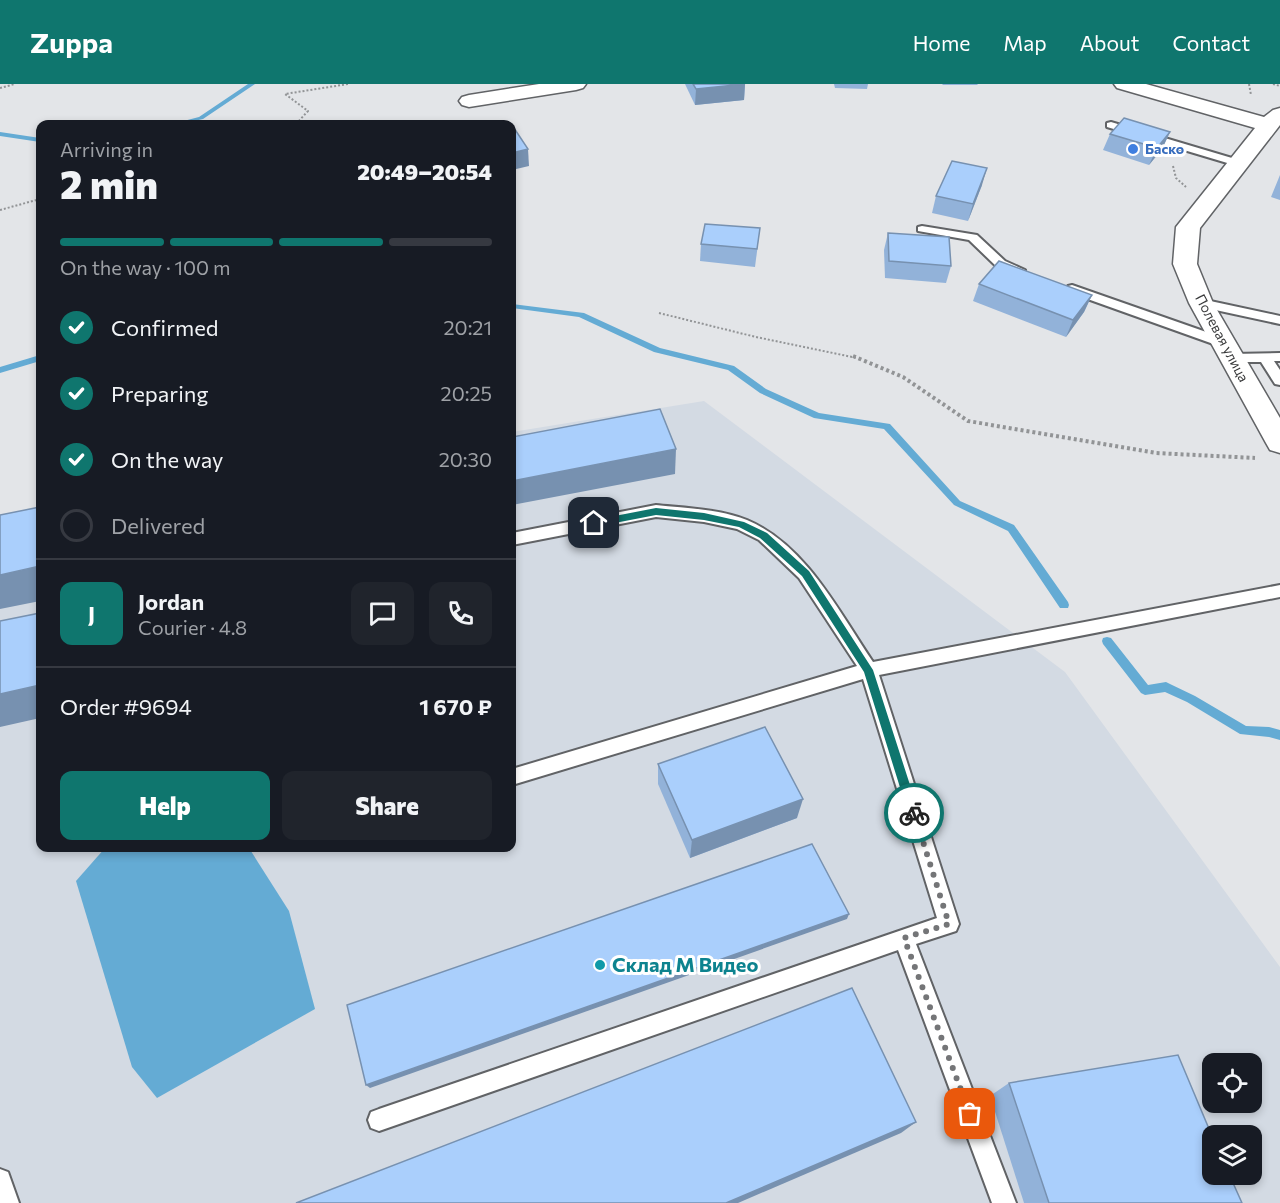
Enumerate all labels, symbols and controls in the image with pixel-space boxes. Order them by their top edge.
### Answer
text: Zuppa [30,25,113,59]
text: Home [913,30,970,55]
text: Map [1003,30,1047,55]
text: About [1080,30,1139,55]
text: Contact [1172,30,1250,55]
text: Arriving in [60,137,153,161]
place label: Баско [1145,140,1184,157]
marker: Баско [1126,142,1140,156]
text: 20:49–20:54 [357,158,492,185]
text: 2 min [60,159,158,207]
text: On the way · 100 m [60,255,230,279]
street label: Полевая улица [1192,291,1253,385]
icon: check [60,311,93,344]
text: Confirmed [111,314,218,341]
text: 20:21 [444,315,492,339]
icon: check [60,377,93,410]
text: Preparing [111,380,208,407]
text: 20:25 [441,381,492,405]
icon: check [60,443,93,476]
text: On the way [111,446,223,473]
text: 20:30 [439,447,492,471]
pin [568,497,619,548]
icon: home [577,506,610,539]
text: Delivered [111,512,205,539]
button: chat [351,582,414,645]
button: phone [429,582,492,645]
text: Jordan [138,588,204,615]
text: J [88,600,95,627]
text: Courier · 4.8 [138,615,247,639]
text: Order #9694 [60,693,192,720]
text: 1 670 ₽ [419,693,492,720]
button: Help [60,771,270,840]
button: Share [282,771,492,840]
courier [884,783,944,843]
icon: bike [898,797,931,830]
place label: Склад М Видео [612,952,758,976]
marker: Склад М Видео [593,958,607,972]
map controls [1202,1053,1262,1185]
button: locate [1202,1053,1262,1113]
pin [944,1088,995,1139]
icon: bag [953,1097,986,1130]
button: layers [1202,1125,1262,1185]

